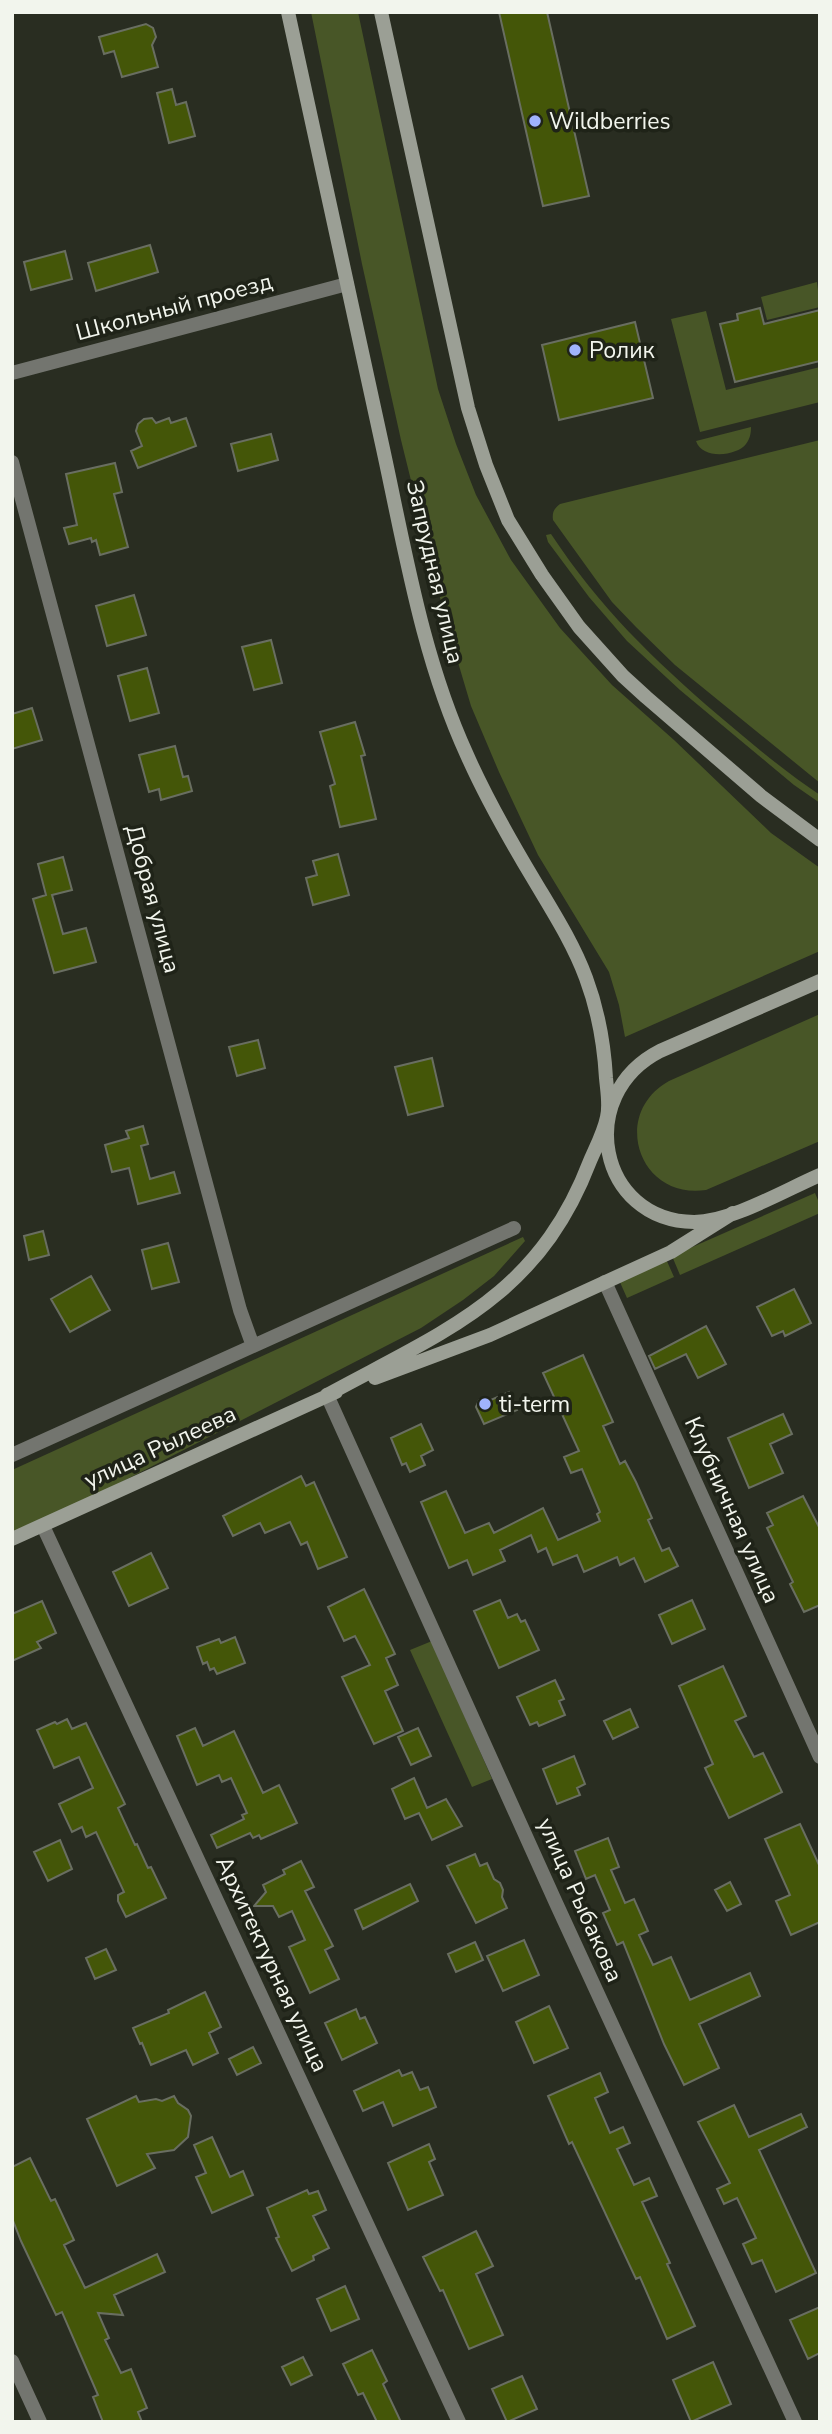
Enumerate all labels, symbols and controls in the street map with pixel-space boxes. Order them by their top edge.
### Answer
place label: Wildberries [549,106,671,137]
marker: Wildberries [527,113,543,129]
street label: Школьный проезд [72,266,276,348]
place label: Ролик [589,335,656,366]
marker: Ролик [567,342,583,358]
street label: Запрудная улица [399,477,471,667]
street label: Добрая улица [118,821,188,977]
place label: ti-term [499,1389,570,1420]
marker: ti-term [477,1396,493,1412]
street label: улица Рылеева [79,1398,241,1496]
street label: Клубничная улица [677,1412,787,1608]
street label: улица Рыбакова [530,1813,630,1987]
street label: Архитектурная улица [208,1851,336,2077]

